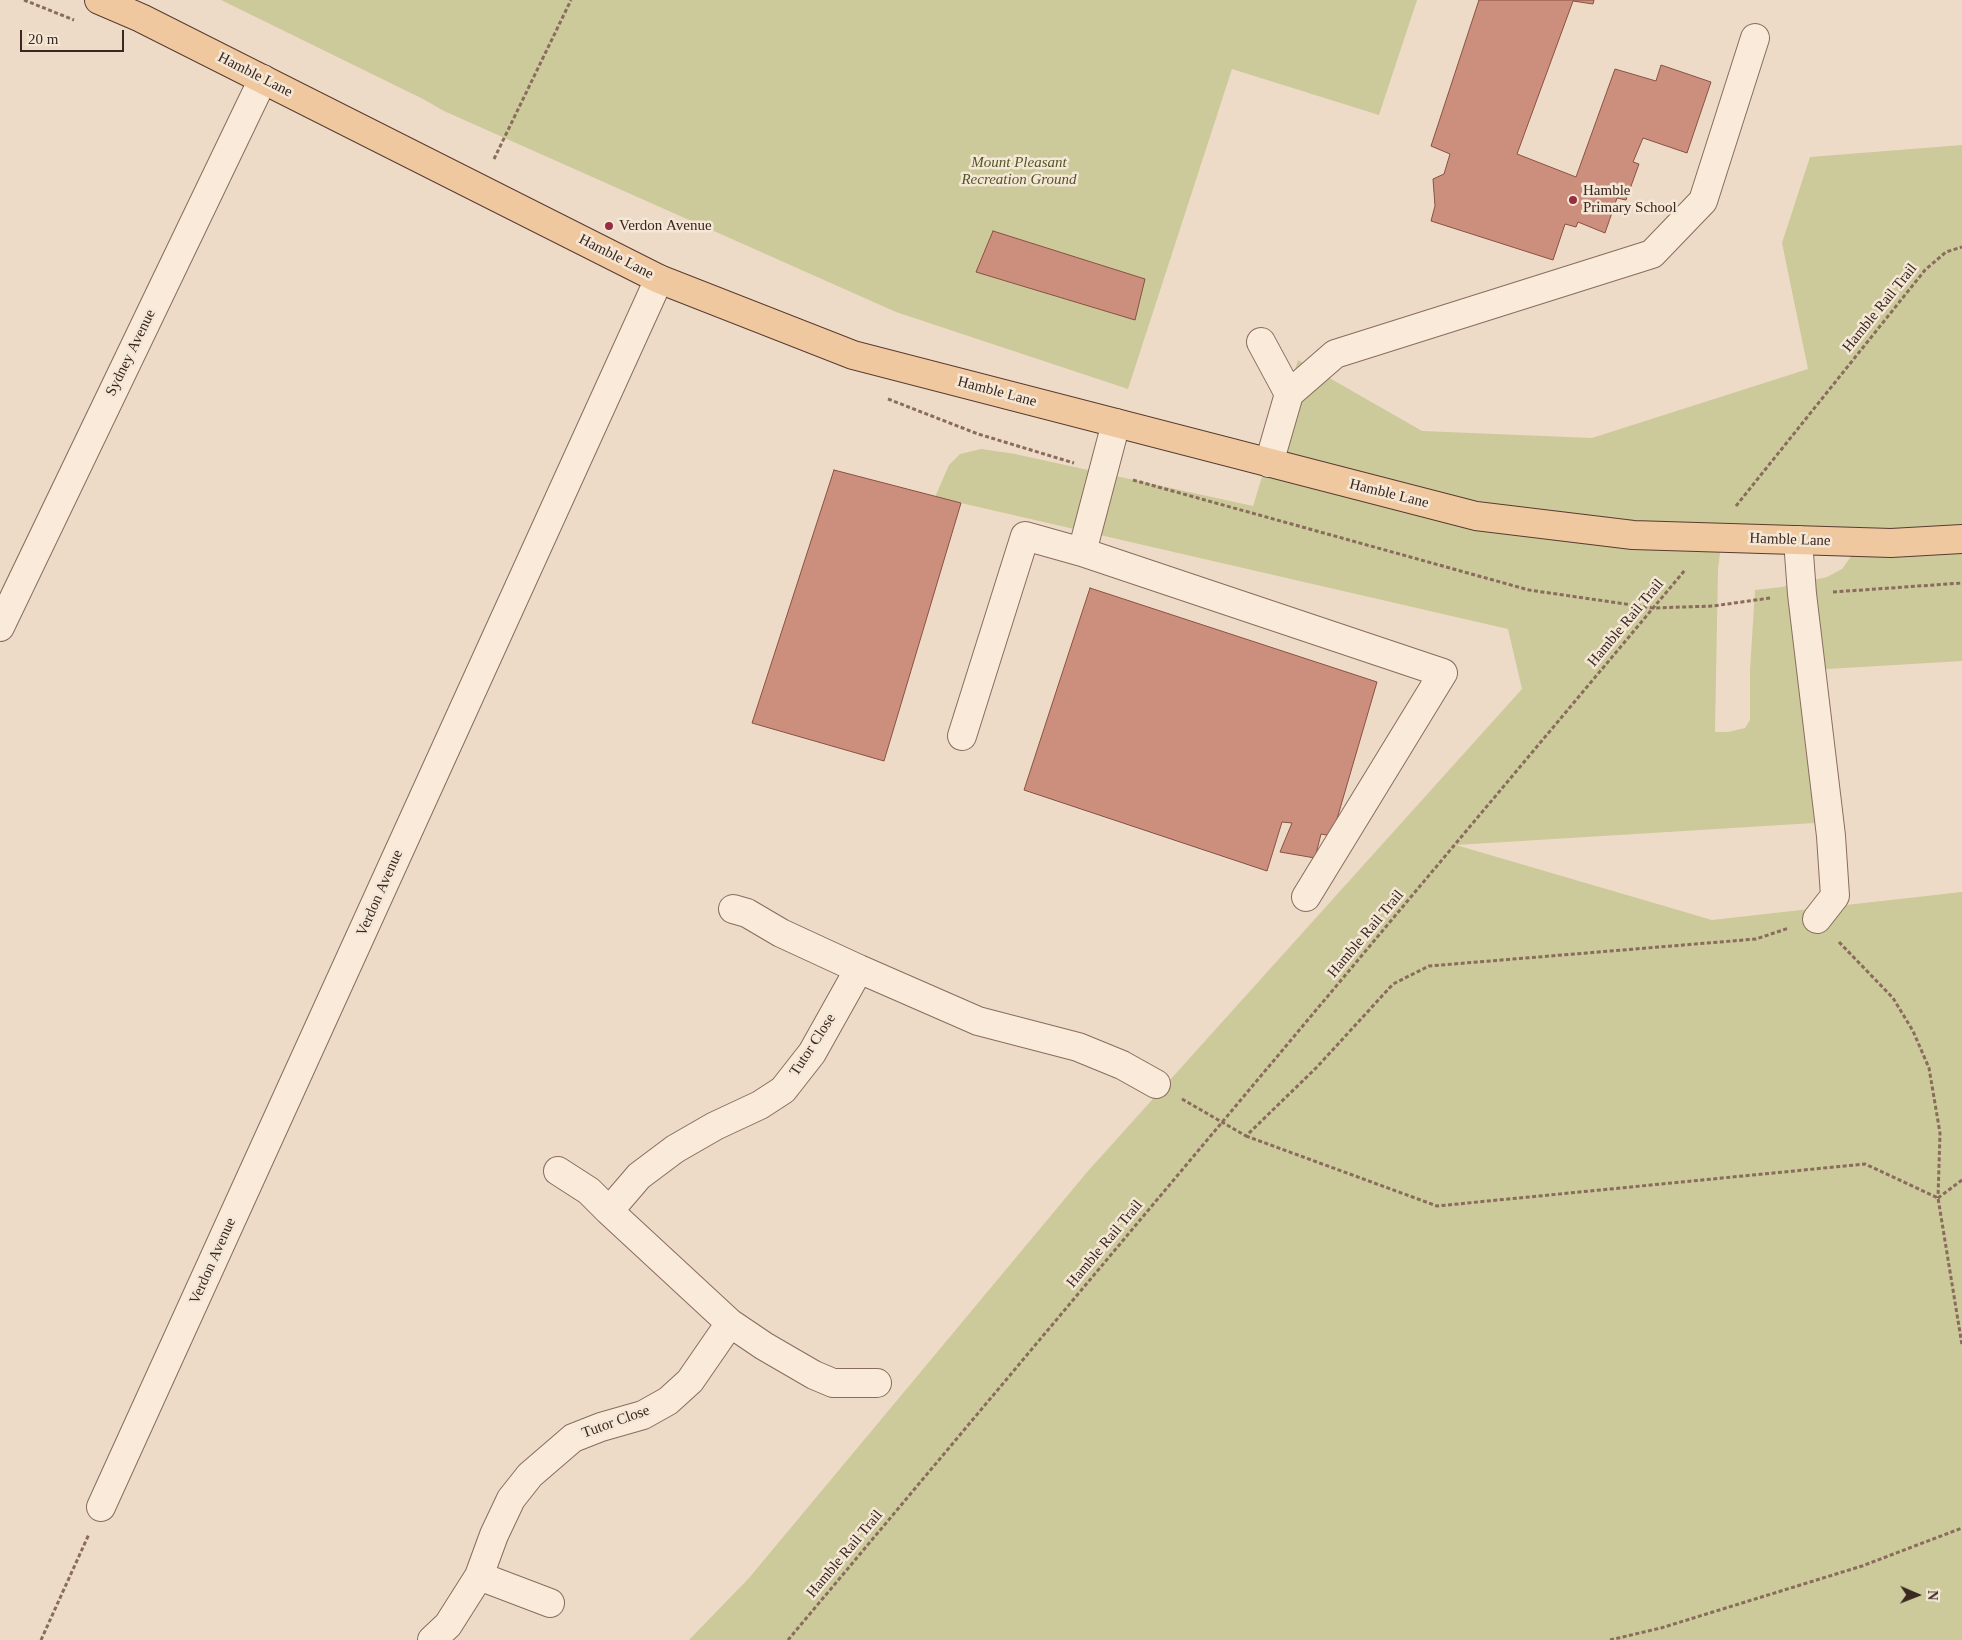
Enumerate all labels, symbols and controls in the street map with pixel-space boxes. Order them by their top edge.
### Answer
scale bar [22,20,126,52]
text: 20 m [28,31,58,47]
street label: Hamble Lane [215,49,295,101]
park label: Mount Pleasant Recreation Ground [961,154,1077,189]
place label: Hamble Primary School [1583,182,1677,217]
marker: Hamble Primary School [1567,194,1579,206]
place label: Verdon Avenue [619,217,712,235]
marker: Verdon Avenue [603,220,615,232]
street label: Hamble Lane [576,231,656,283]
street label: Hamble Rail Trail [1839,260,1921,356]
street label: Sydney Avenue [102,307,160,399]
street label: Hamble Lane [955,373,1039,411]
street label: Hamble Lane [1347,475,1431,513]
street label: Hamble Lane [1749,530,1831,550]
street label: Hamble Rail Trail [1584,576,1668,670]
street label: Verdon Avenue [353,847,407,939]
street label: Hamble Rail Trail [1324,887,1408,981]
street label: Tutor Close [786,1010,840,1080]
street label: Hamble Rail Trail [1063,1197,1147,1291]
street label: Verdon Avenue [186,1215,240,1307]
street label: Tutor Close [580,1401,652,1443]
street label: Hamble Rail Trail [803,1507,887,1601]
north arrow [1892,1570,1942,1620]
text: N [1925,1590,1940,1600]

